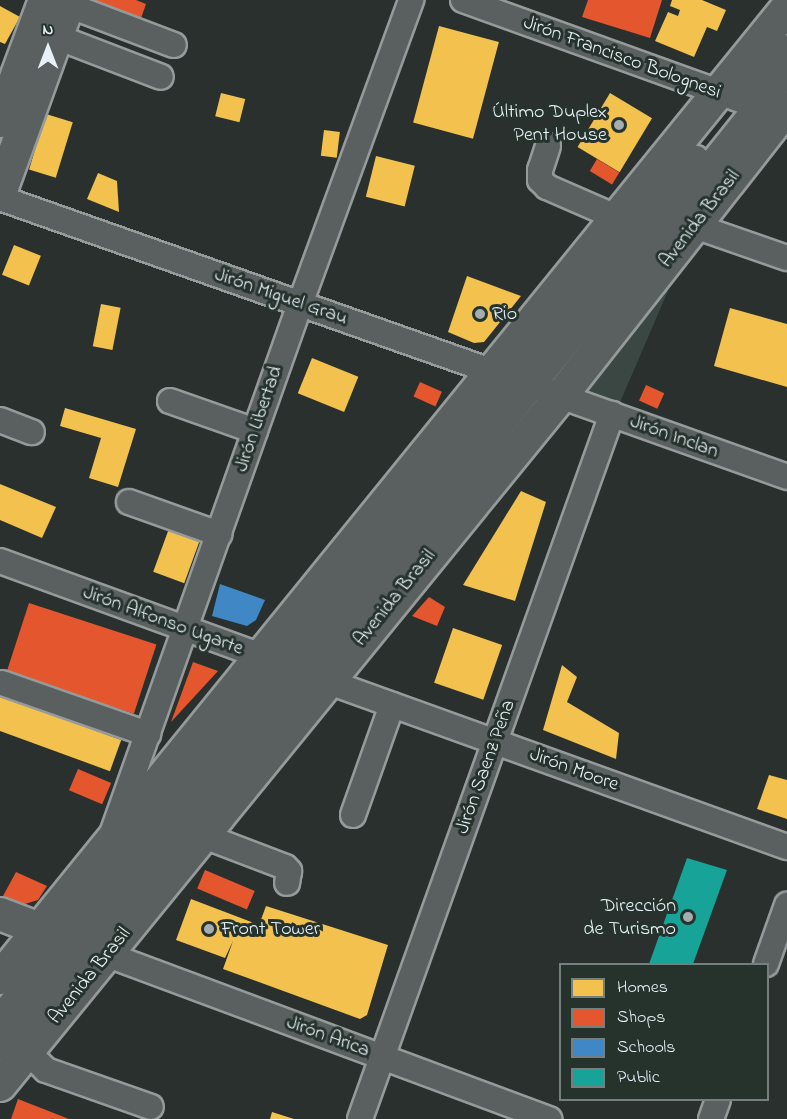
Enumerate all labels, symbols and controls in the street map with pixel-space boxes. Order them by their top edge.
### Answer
street label: Jirón Francisco Bolognesi [520,11,724,105]
north arrow [18,18,78,78]
text: N [43,18,53,42]
place label: Último Duplex Pent House [492,101,607,148]
marker: Último Duplex Pent House [612,118,626,132]
street label: Avenida Brasil [654,165,746,273]
street label: Jirón Miguel Grau [211,263,351,331]
place label: Rio [492,302,517,326]
marker: Rio [473,307,487,321]
street label: Jirón Libertad [230,363,288,475]
street label: Jirón Inclan [627,410,721,464]
street label: Avenida Brasil [349,545,441,651]
street label: Jirón Alfonso Ugarte [80,581,246,661]
street label: Jirón Saenz Peña [451,697,521,837]
street label: Jirón Moore [526,743,622,797]
place label: Dirección de Turismo [583,894,676,941]
marker: Dirección de Turismo [681,910,695,924]
place label: Front Tower [221,917,320,941]
marker: Front Tower [202,922,216,936]
street label: Avenida Brasil [44,923,136,1029]
legend [559,963,769,1101]
text: Homes [617,975,668,1001]
text: Shops [617,1005,665,1031]
street label: Jirón Arica [283,1011,373,1063]
text: Schools [617,1035,675,1061]
text: Public [617,1065,660,1091]

